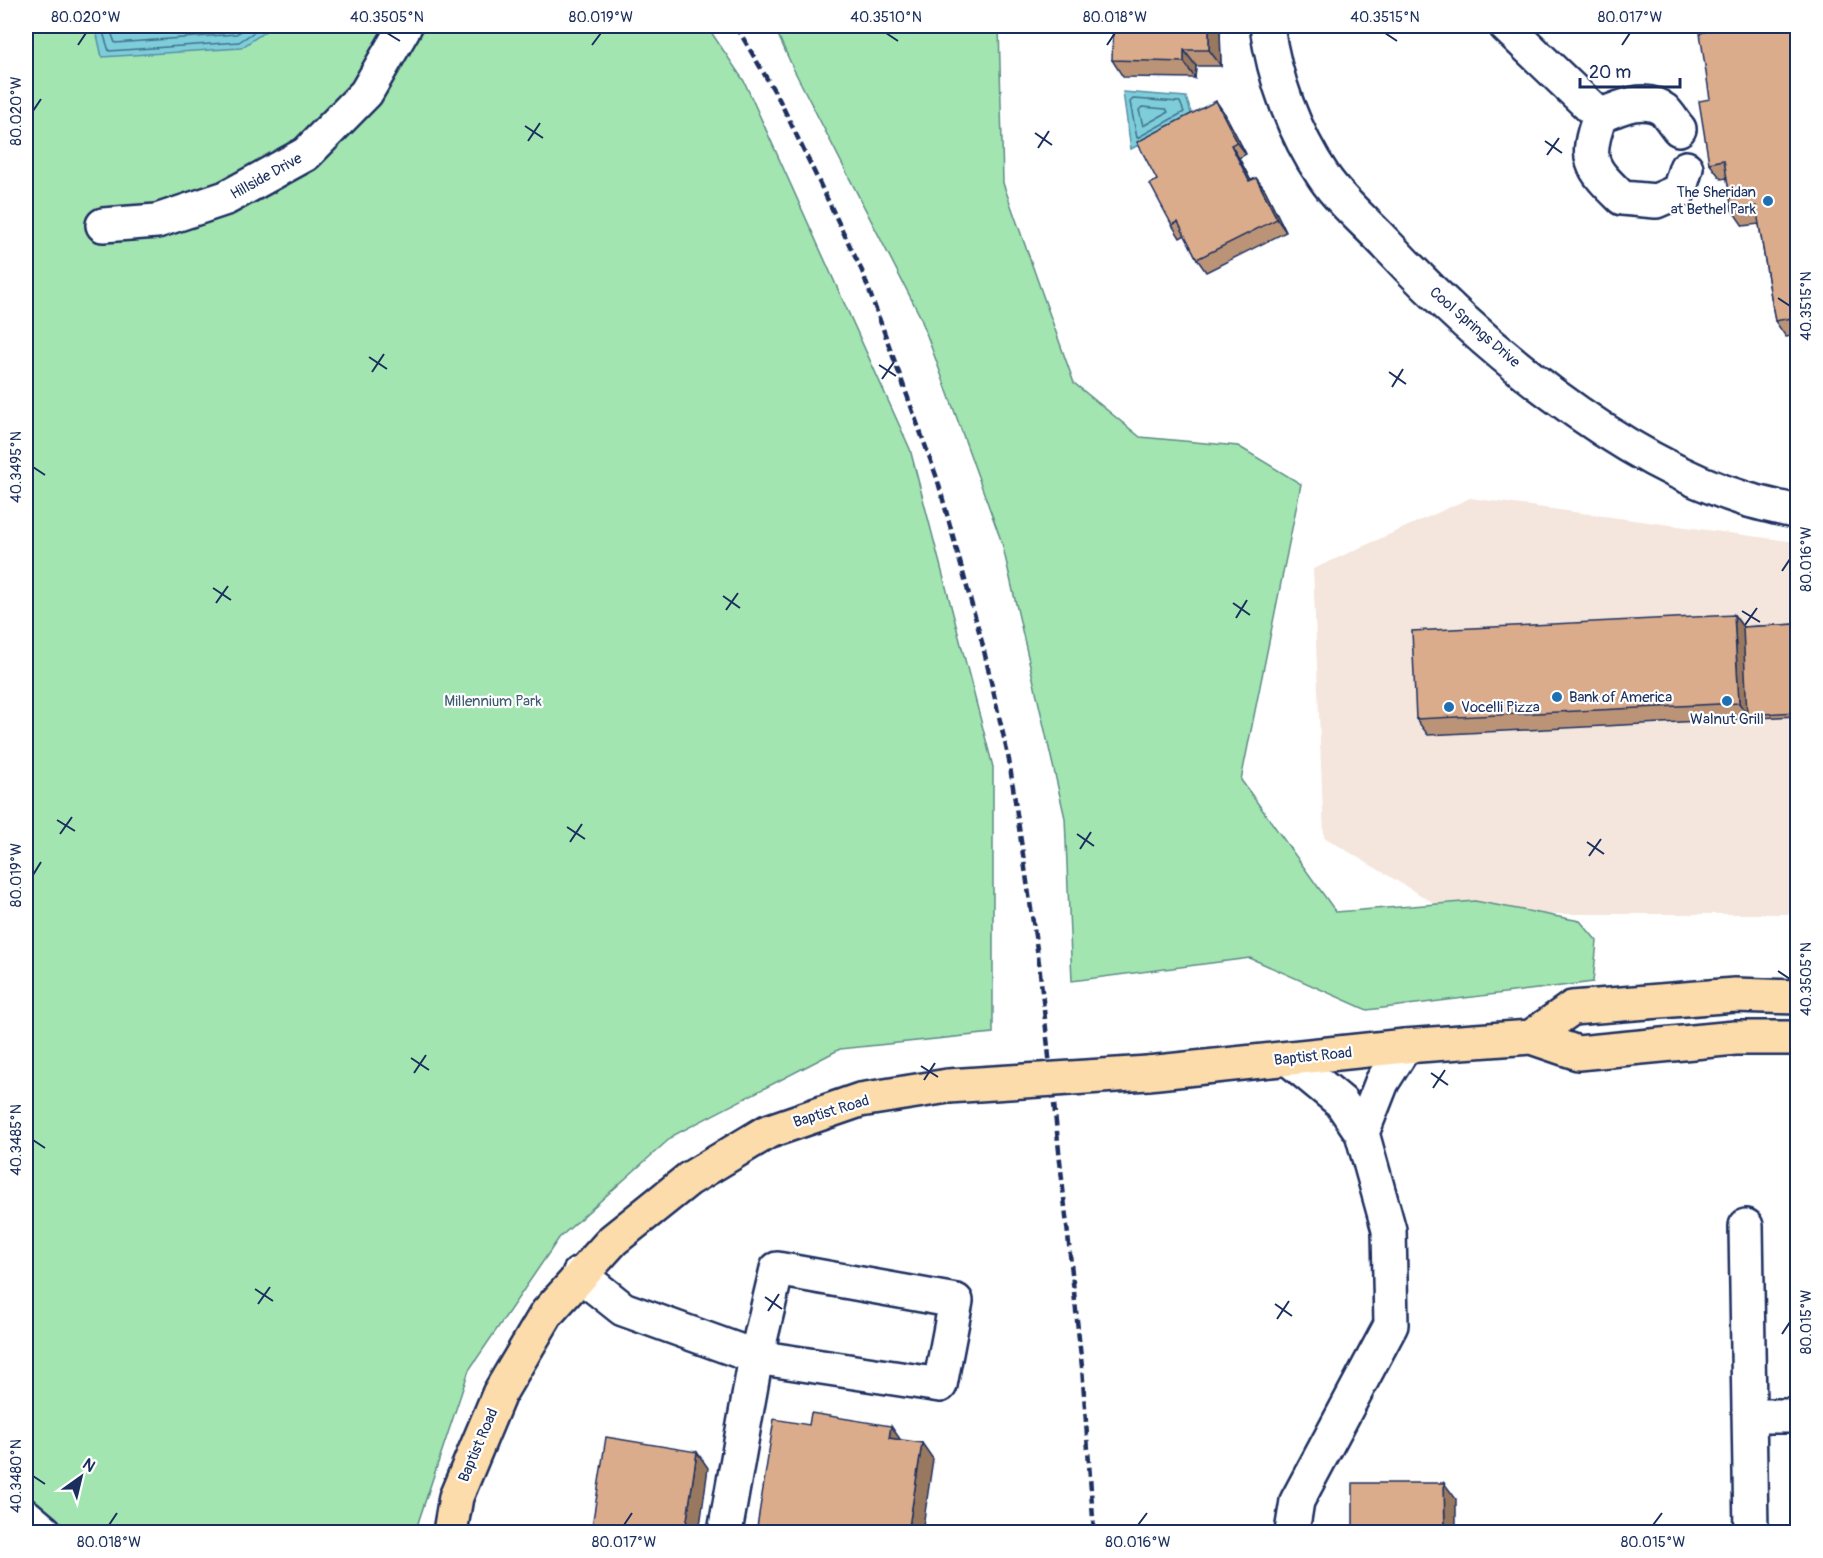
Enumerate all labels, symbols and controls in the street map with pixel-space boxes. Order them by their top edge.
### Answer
text: 80.020°W [51,8,121,27]
text: 40.3505°N [350,8,424,27]
text: 80.019°W [569,8,633,27]
text: 40.3510°N [850,8,922,27]
text: 80.018°W [1083,8,1147,27]
text: 40.3515°N [1350,8,1420,27]
text: 80.017°W [1598,8,1662,27]
scale bar [1580,51,1680,89]
text: 20 m [1589,61,1631,84]
text: 80.020°W [7,76,26,146]
street label: Hillside Drive [227,149,306,204]
place label: The Sheridan at Bethel Park [1671,183,1757,219]
marker: The Sheridan at Bethel Park [1761,194,1775,208]
text: 40.3515°N [1797,271,1816,341]
street label: Cool Springs Drive [1425,283,1524,372]
text: 40.3495°N [7,431,26,503]
text: 80.016°W [1797,526,1816,592]
place label: Bank of America [1569,688,1672,707]
marker: Bank of America [1550,690,1564,704]
park label: Millennium Park [444,692,542,711]
marker: Walnut Grill [1720,694,1734,708]
place label: Vocelli Pizza [1461,698,1540,717]
marker: Vocelli Pizza [1442,700,1456,714]
place label: Walnut Grill [1690,710,1764,729]
text: 80.019°W [7,843,26,907]
text: 40.3505°N [1797,942,1816,1016]
street label: Baptist Road [1273,1043,1353,1070]
street label: Baptist Road [791,1091,871,1132]
text: 40.3485°N [7,1104,26,1176]
text: 80.015°W [1797,1289,1816,1354]
street label: Baptist Road [454,1405,503,1485]
text: 40.3480°N [7,1439,26,1513]
north arrow [51,1447,111,1507]
text: N [79,1454,99,1477]
text: 80.018°W [77,1533,141,1552]
text: 80.017°W [592,1533,656,1552]
text: 80.016°W [1105,1533,1171,1552]
text: 80.015°W [1621,1533,1686,1552]

